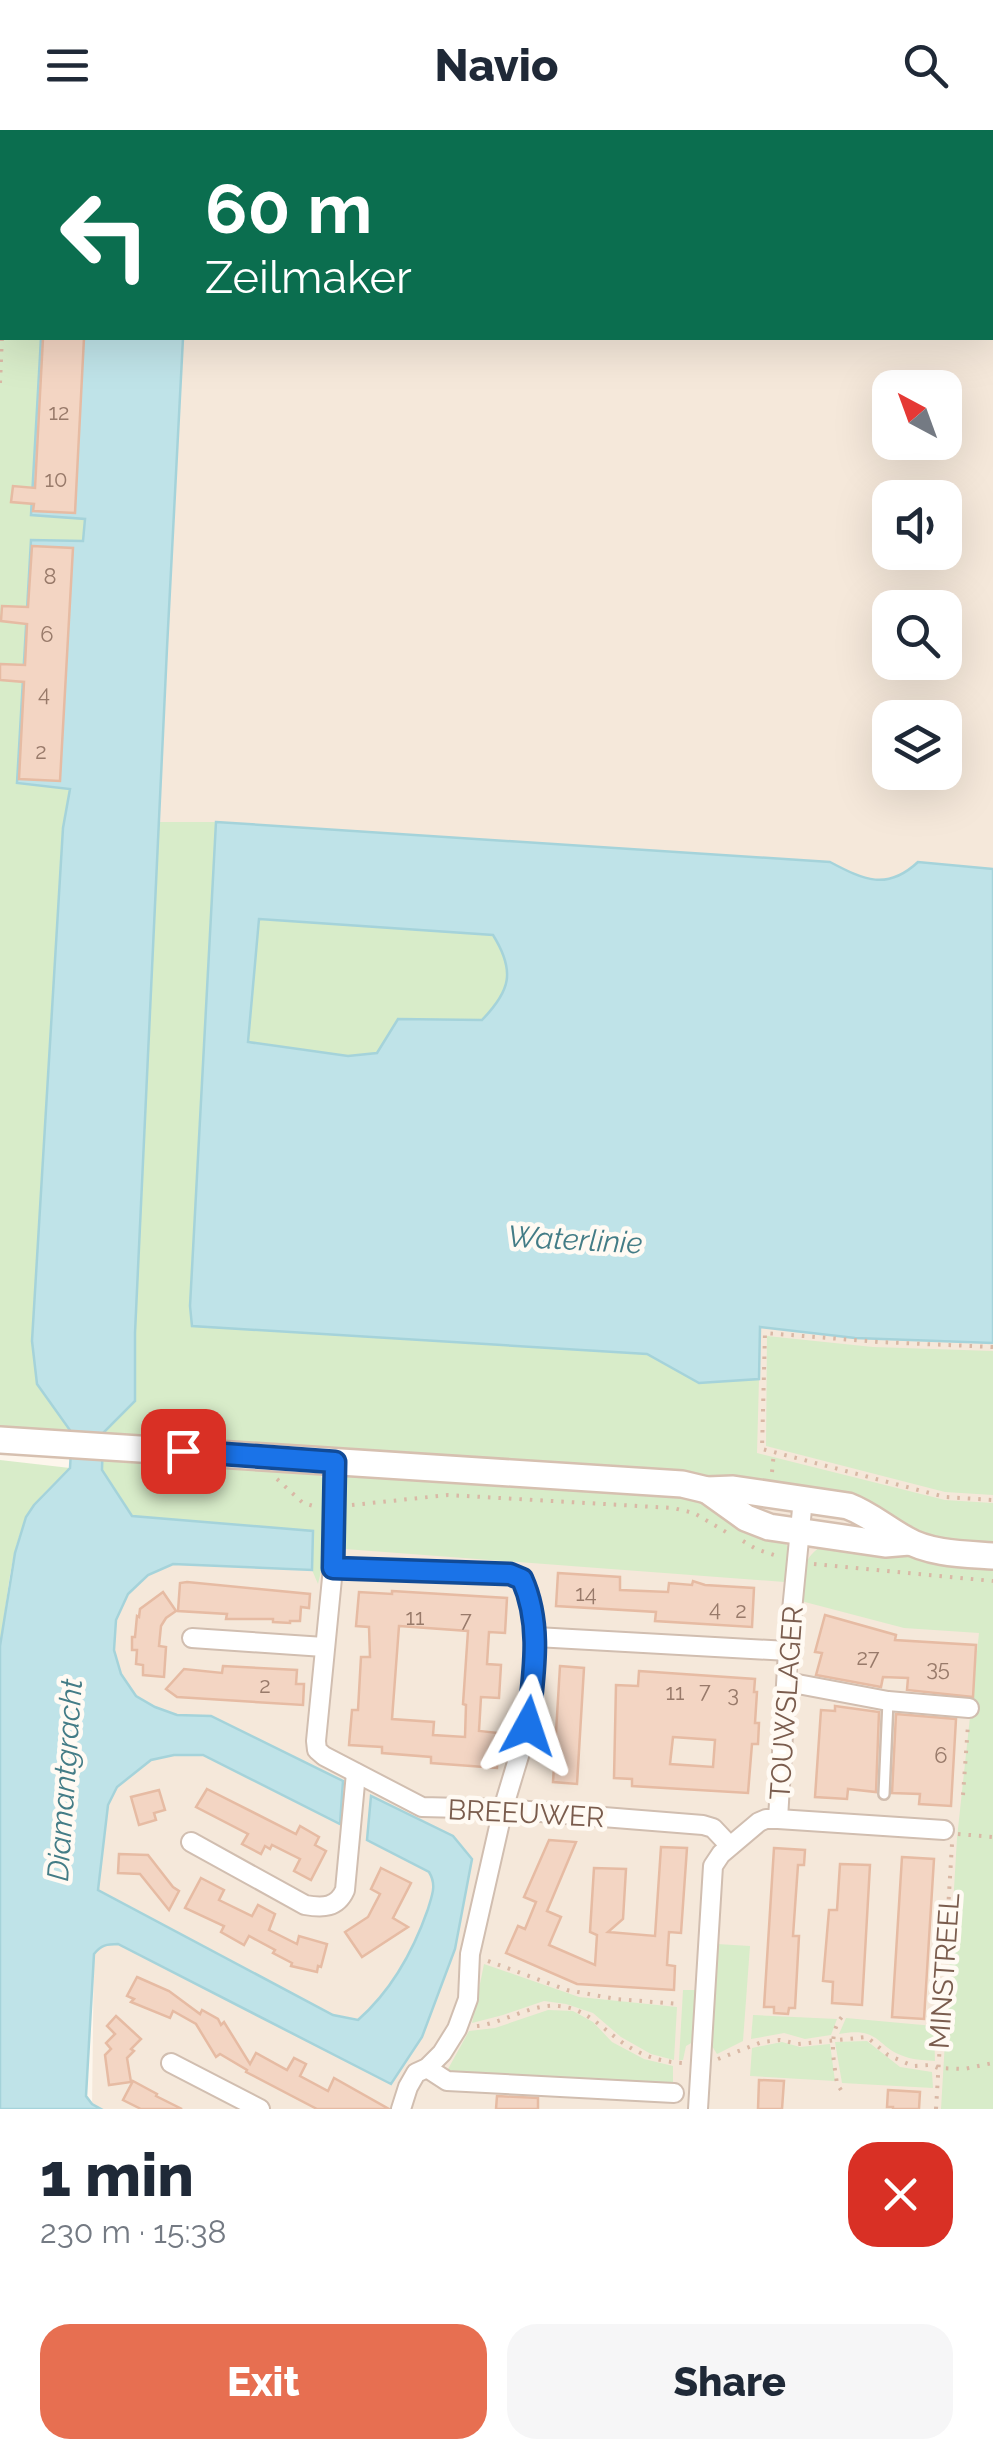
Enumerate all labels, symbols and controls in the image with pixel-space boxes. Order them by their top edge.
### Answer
icon: menu [40,38,95,93]
icon: search [898,38,953,93]
text: Navio [435,39,558,92]
text: 60 m [205,167,372,249]
icon: left [40,170,170,300]
text: Zeilmaker [205,251,412,304]
north arrow [872,370,962,460]
map controls [872,370,962,790]
house number: 12 [49,399,69,425]
house number: 10 [45,466,67,492]
button: sound [872,480,962,570]
house number: 8 [43,563,57,589]
button: search [872,590,962,680]
house number: 6 [40,621,54,647]
house number: 4 [38,680,50,706]
button: layers [872,700,962,790]
house number: 2 [35,738,47,764]
water label: Waterlinie [507,1218,643,1261]
pin [141,1409,226,1494]
icon: arrive [156,1424,211,1479]
house number: 14 [575,1580,597,1606]
house number: 4 [709,1595,721,1621]
house number: 2 [735,1597,747,1623]
house number: 11 [406,1604,424,1630]
street label: TOUWSLAGER [763,1605,810,1801]
house number: 7 [460,1606,472,1632]
house number: 27 [856,1644,880,1670]
house number: 35 [926,1655,950,1681]
house number: 2 [259,1672,271,1698]
position arrow [476,1674,580,1778]
water label: Diamantgracht [40,1677,89,1882]
house number: 7 [699,1677,711,1703]
house number: 11 [666,1679,684,1705]
house number: 3 [727,1681,739,1707]
house number: 6 [934,1742,948,1768]
street label: BREEUWER [447,1793,605,1834]
street label: MINSTREEL [923,1892,966,2050]
text: 1 min [40,2140,194,2210]
button: close [848,2142,953,2247]
text: 230 m · 15:38 [40,2213,227,2250]
button: Exit [40,2324,487,2439]
button: Share [507,2324,953,2439]

